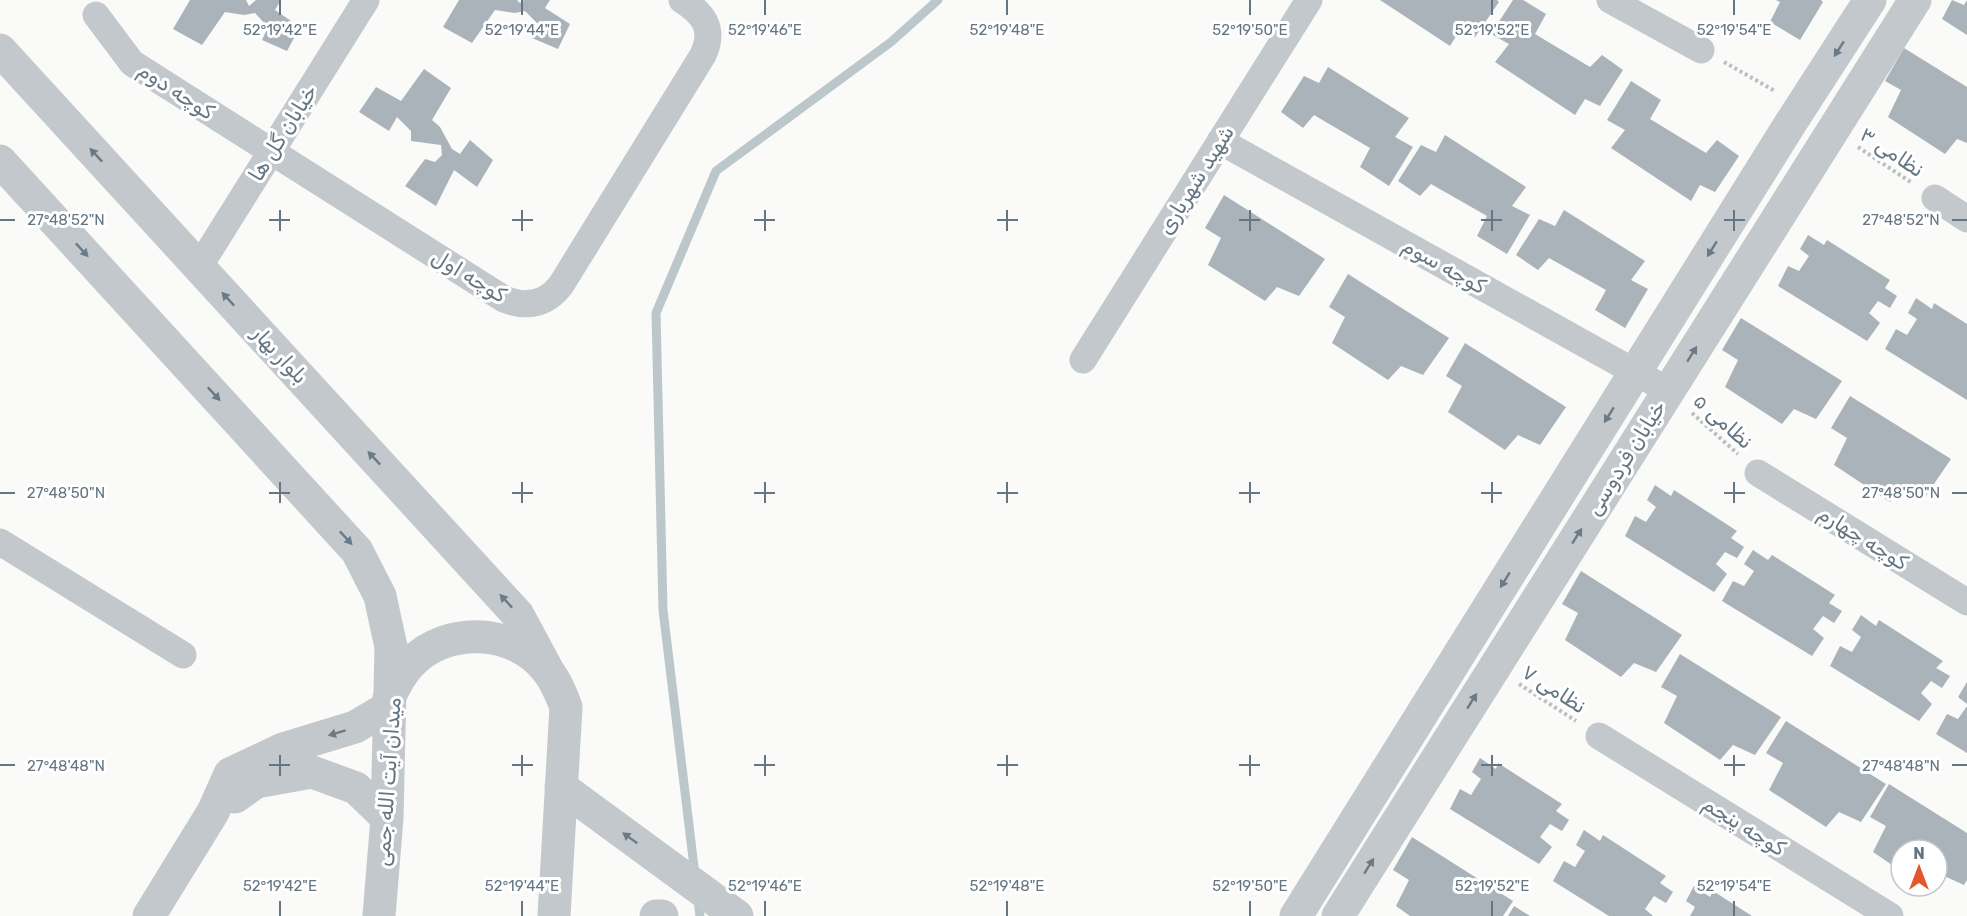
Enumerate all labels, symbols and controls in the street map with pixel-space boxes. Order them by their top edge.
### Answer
text: 52°19'42"E [243,21,317,39]
text: 52°19'44"E [485,21,559,39]
text: 52°19'46"E [728,21,802,39]
text: 52°19'48"E [970,21,1044,39]
text: 52°19'50"E [1212,21,1288,39]
text: 52°19'52"E [1455,21,1529,39]
text: 52°19'54"E [1697,21,1771,39]
one-way arrow [1833,41,1844,57]
street label: کوچه دوم [133,57,219,125]
street label: خیابان گل ها [243,80,322,186]
street label: شهید شهریاری [1152,121,1239,239]
street label: نظامی ۳ [1856,121,1929,182]
one-way arrow [90,148,103,163]
text: 27°48'52"N [27,211,105,229]
text: 27°48'52"N [1862,211,1940,229]
street label: کوچه سوم [1398,233,1491,300]
one-way arrow [1706,241,1717,258]
one-way arrow [75,243,89,258]
street label: کوچه اول [427,244,511,309]
one-way arrow [221,291,235,306]
street label: بلوار بهار [246,319,313,389]
one-way arrow [1687,346,1698,362]
one-way arrow [207,386,220,401]
street label: نظامی ۵ [1688,387,1758,454]
street label: خیابان فردوسی [1580,396,1672,520]
one-way arrow [1603,407,1614,423]
one-way arrow [367,450,381,465]
text: 27°48'50"N [27,484,105,502]
text: 27°48'50"N [1862,484,1940,502]
street label: کوچه چهارم [1813,500,1913,576]
one-way arrow [1571,528,1582,544]
one-way arrow [339,530,352,545]
one-way arrow [1500,572,1511,588]
one-way arrow [499,594,513,609]
street label: نظامی ۷ [1518,659,1591,719]
one-way arrow [1467,693,1478,709]
street label: میدان آیت الله جمی [369,697,406,867]
one-way arrow [328,728,346,738]
text: 27°48'48"N [27,757,105,775]
text: 27°48'48"N [1862,757,1940,775]
street label: کوچه پنجم [1697,790,1791,863]
one-way arrow [623,832,639,844]
north arrow [1889,838,1949,898]
text: N [1913,844,1925,863]
one-way arrow [1363,858,1374,874]
text: 52°19'42"E [243,877,317,895]
text: 52°19'44"E [485,877,559,895]
text: 52°19'46"E [728,877,802,895]
text: 52°19'48"E [970,877,1044,895]
text: 52°19'50"E [1212,877,1288,895]
text: 52°19'52"E [1455,877,1529,895]
text: 52°19'54"E [1697,877,1771,895]

